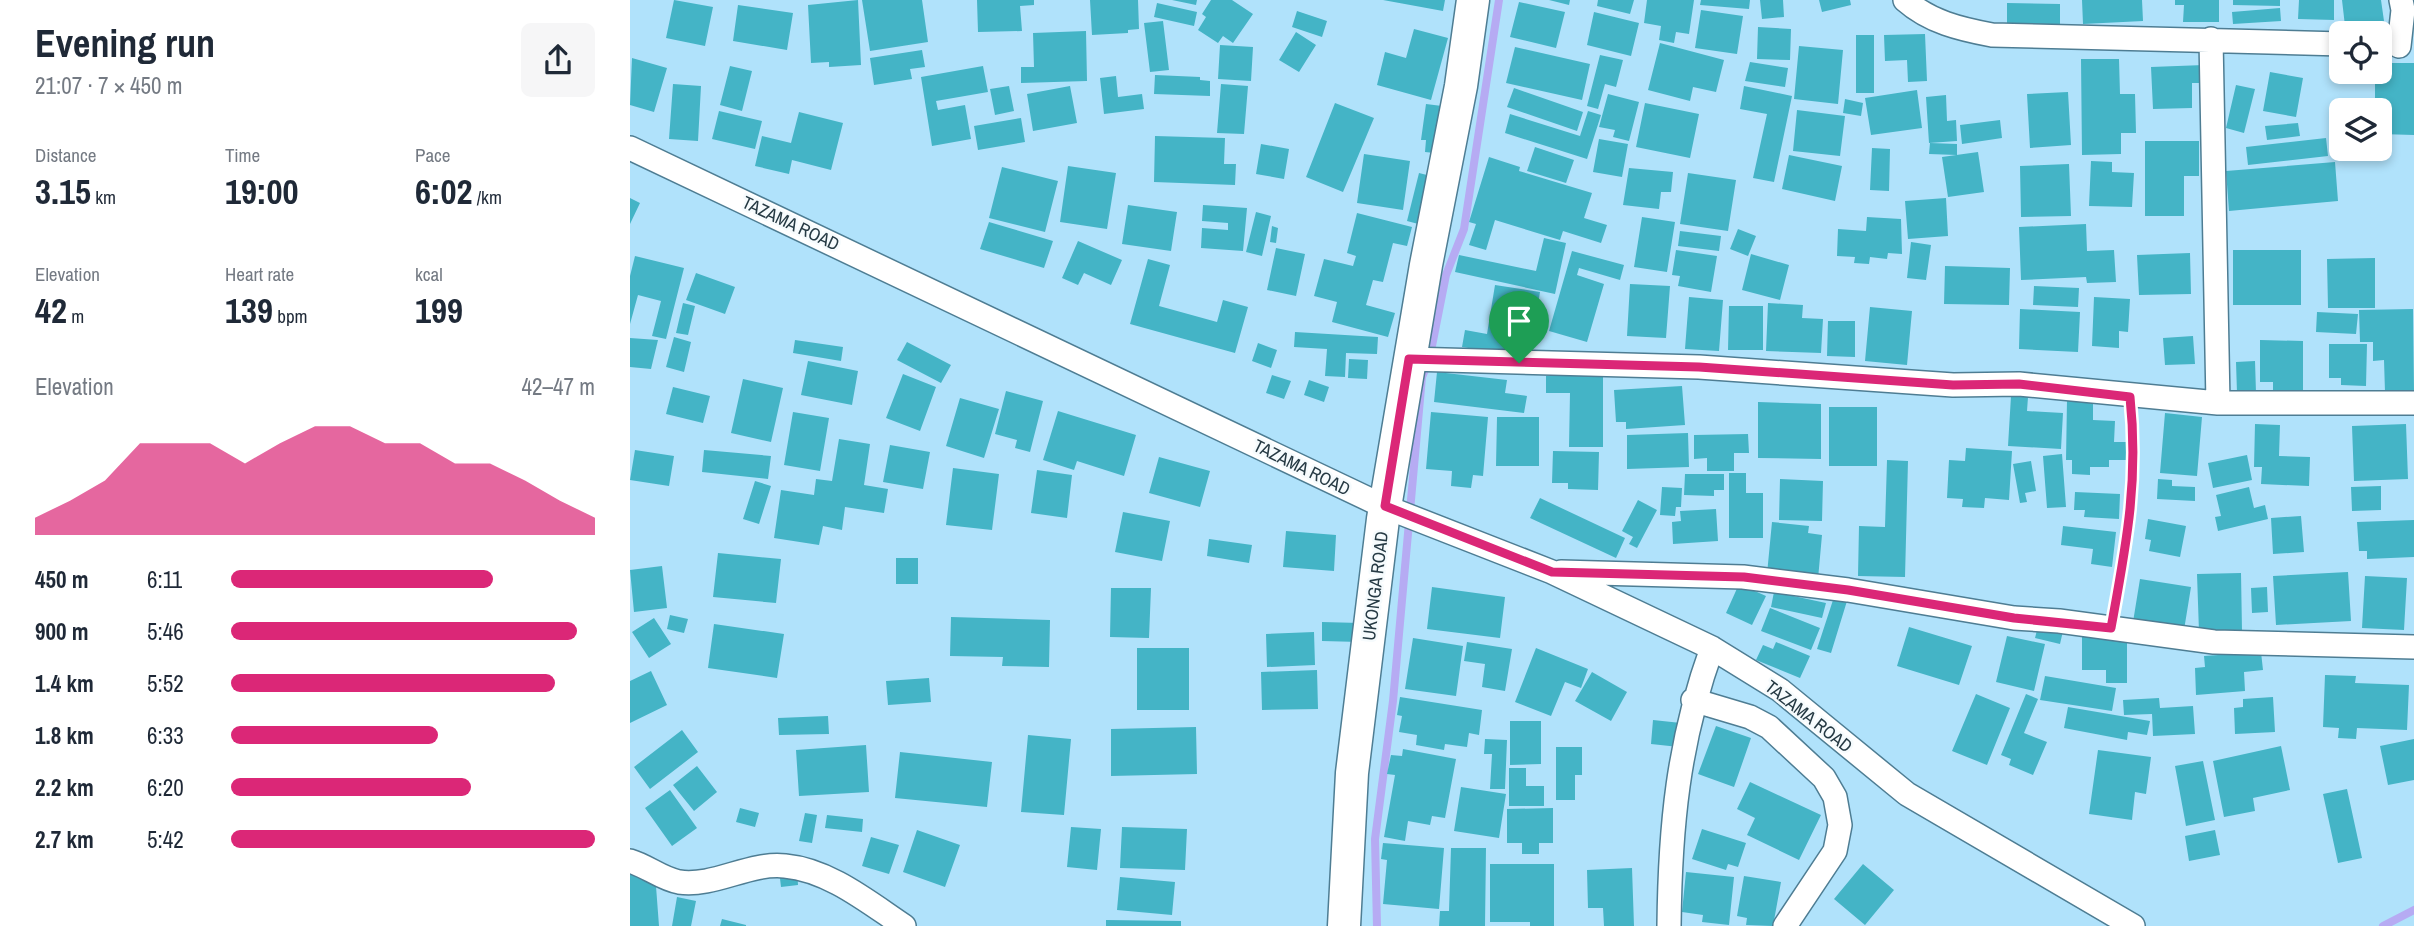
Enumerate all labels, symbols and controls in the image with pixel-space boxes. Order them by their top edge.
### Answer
text: Evening run [35,18,215,69]
map controls [2329,21,2392,161]
button: locate [2329,21,2392,84]
button: share [521,23,595,97]
text: 21:07 · 7 × 450 m [35,70,182,101]
button: layers [2329,98,2392,161]
text: Distance [35,142,96,168]
text: Time [225,142,260,168]
text: Pace [415,142,451,168]
text: 3.15 [35,168,91,215]
text: 19:00 [225,168,298,215]
text: 6:02 [415,168,472,215]
text: km [91,184,116,210]
text: /km [472,184,502,210]
street label: TAZAMA ROAD [738,190,844,256]
text: Elevation [35,261,100,287]
text: Heart rate [225,261,294,287]
text: kcal [415,261,443,287]
text: 42 [35,287,67,334]
text: 139 [225,287,273,334]
text: 199 [415,287,463,334]
pin [1489,291,1549,363]
icon: arrive [1500,302,1538,340]
text: m [67,303,84,329]
text: bpm [273,303,308,329]
text: Elevation [35,371,114,402]
text: 42–47 m [522,371,595,402]
street label: TAZAMA ROAD [1249,433,1355,501]
street label: UKONGA ROAD [1356,530,1394,642]
text: 450 m [35,564,88,595]
text: 6:11 [147,564,182,595]
text: 900 m [35,616,88,647]
text: 5:46 [147,616,184,647]
text: 1.4 km [35,668,94,699]
text: 5:52 [147,668,184,699]
street label: TAZAMA ROAD [1760,674,1858,758]
text: 1.8 km [35,720,94,751]
text: 6:33 [147,720,184,751]
text: 2.2 km [35,772,94,803]
text: 6:20 [147,772,184,803]
text: 2.7 km [35,824,94,855]
text: 5:42 [147,824,184,855]

